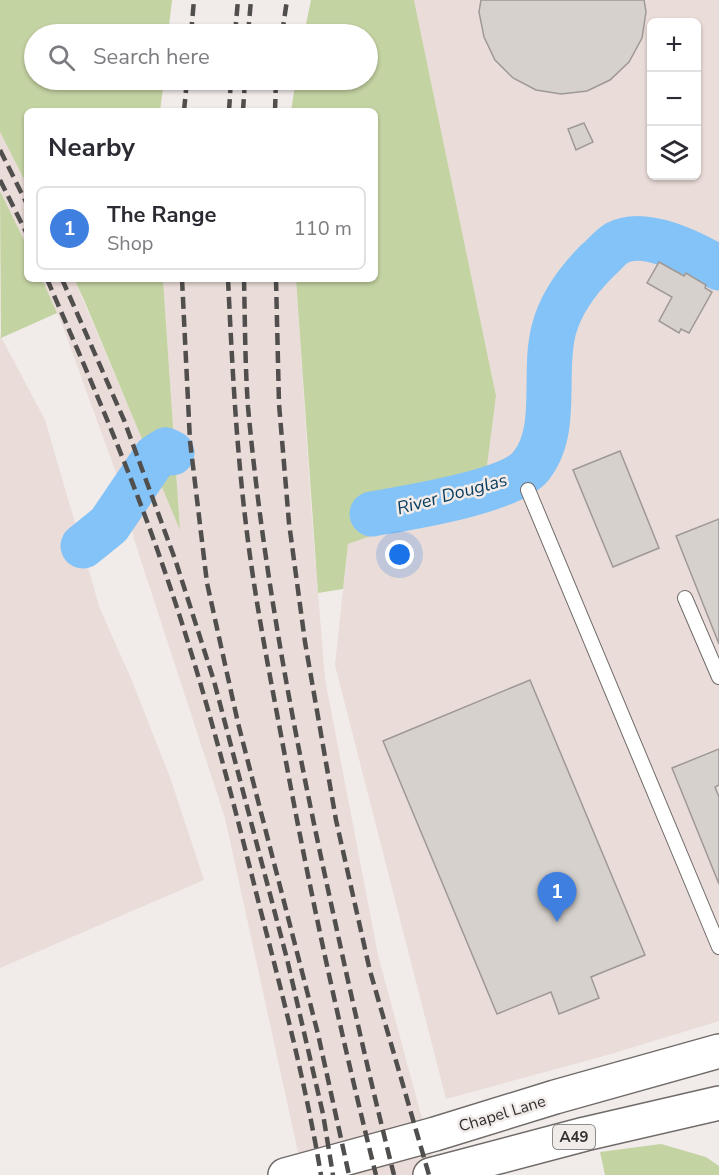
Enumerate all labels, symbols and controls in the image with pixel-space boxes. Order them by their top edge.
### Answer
map controls [647,18,701,180]
button: + [647,18,701,72]
search box [24,24,378,90]
icon: search [45,41,78,74]
text: Search here [93,42,210,72]
button: − [647,72,701,126]
button: layers [647,126,701,180]
text: Nearby [48,130,135,165]
text: The Range [107,200,217,230]
text: 1 [64,215,76,242]
text: 110 m [294,215,352,242]
text: Shop [107,230,153,257]
water label: River Douglas [394,468,510,520]
your location [385,540,414,569]
pin: 1 [538,872,576,922]
street label: Chapel Lane [456,1090,548,1138]
road number: A49 [553,1125,595,1149]

